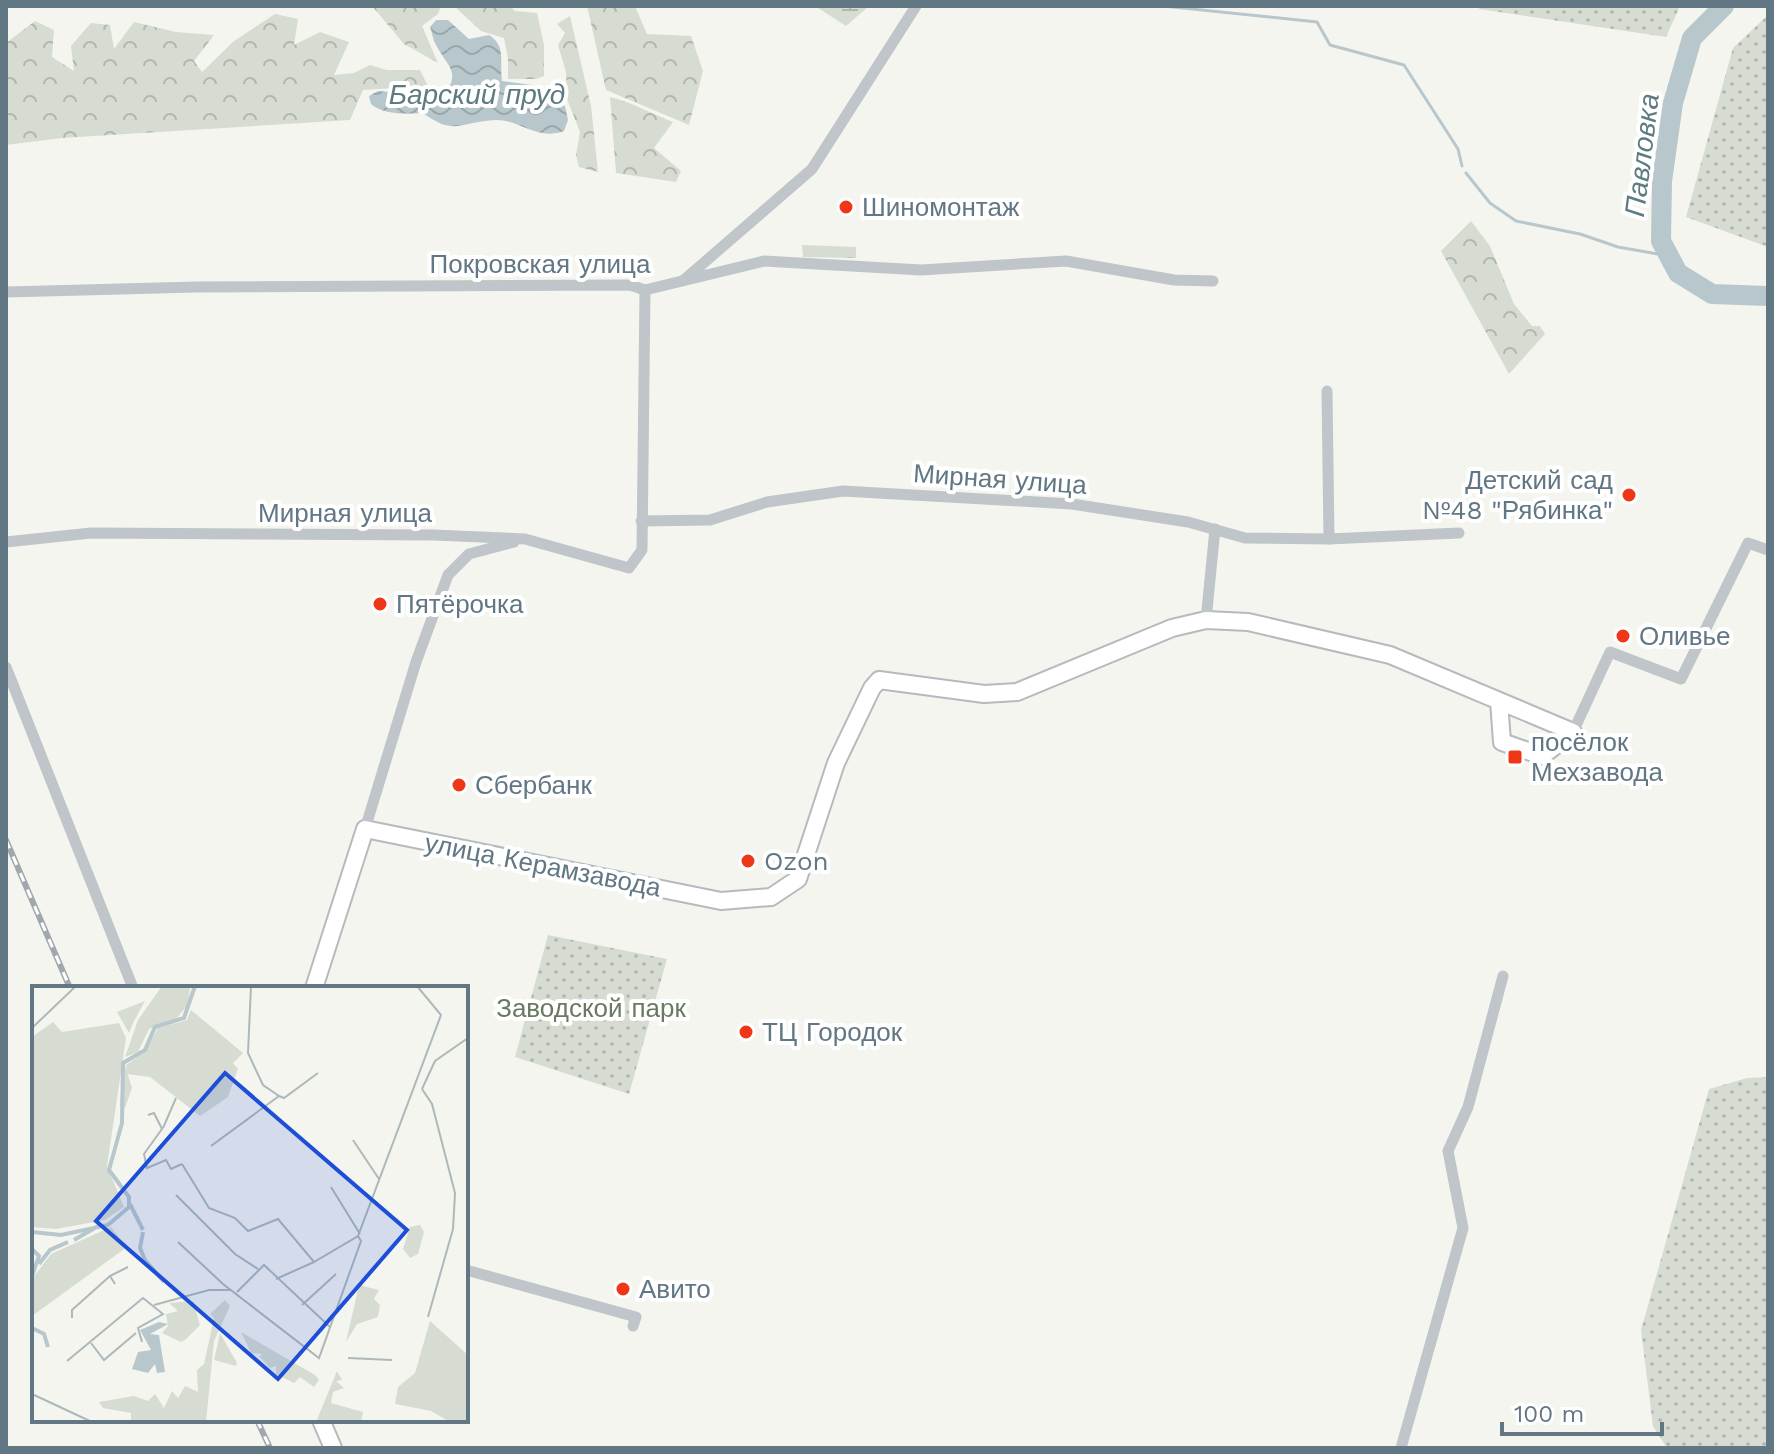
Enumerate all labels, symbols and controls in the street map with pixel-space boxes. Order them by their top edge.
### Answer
water label: Барский пруд [389,78,565,111]
water label: Павловка [1618,91,1666,219]
place label: Шиномонтаж [862,192,1020,222]
marker: Шиномонтаж [837,198,855,216]
street label: Покровская улица [430,249,651,279]
street label: Мирная улица [912,458,1088,500]
place label: Детский сад №48 "Рябинка" [1422,465,1613,525]
marker: Детский сад №48 "Рябинка" [1620,486,1638,504]
street label: Мирная улица [258,498,432,528]
place label: Пятёрочка [396,589,524,619]
marker: Пятёрочка [371,595,389,613]
place label: Оливье [1639,621,1730,651]
marker: Оливье [1614,627,1632,645]
place label: посёлок Мехзавода [1531,727,1664,787]
marker: посёлок Мехзавода [1506,748,1524,766]
place label: Сбербанк [475,770,592,800]
marker: Сбербанк [450,776,468,794]
street label: улица Керамзавода [422,827,664,903]
place label: Ozon [764,846,829,876]
marker: Ozon [739,852,757,870]
inset map [32,986,468,1422]
park label: Заводской парк [496,993,686,1023]
place label: ТЦ Городок [762,1017,903,1047]
marker: ТЦ Городок [737,1023,755,1041]
place label: Авито [639,1274,711,1304]
marker: Авито [614,1280,632,1298]
scale bar [1502,1386,1662,1436]
text: 100 m [1514,1400,1584,1428]

